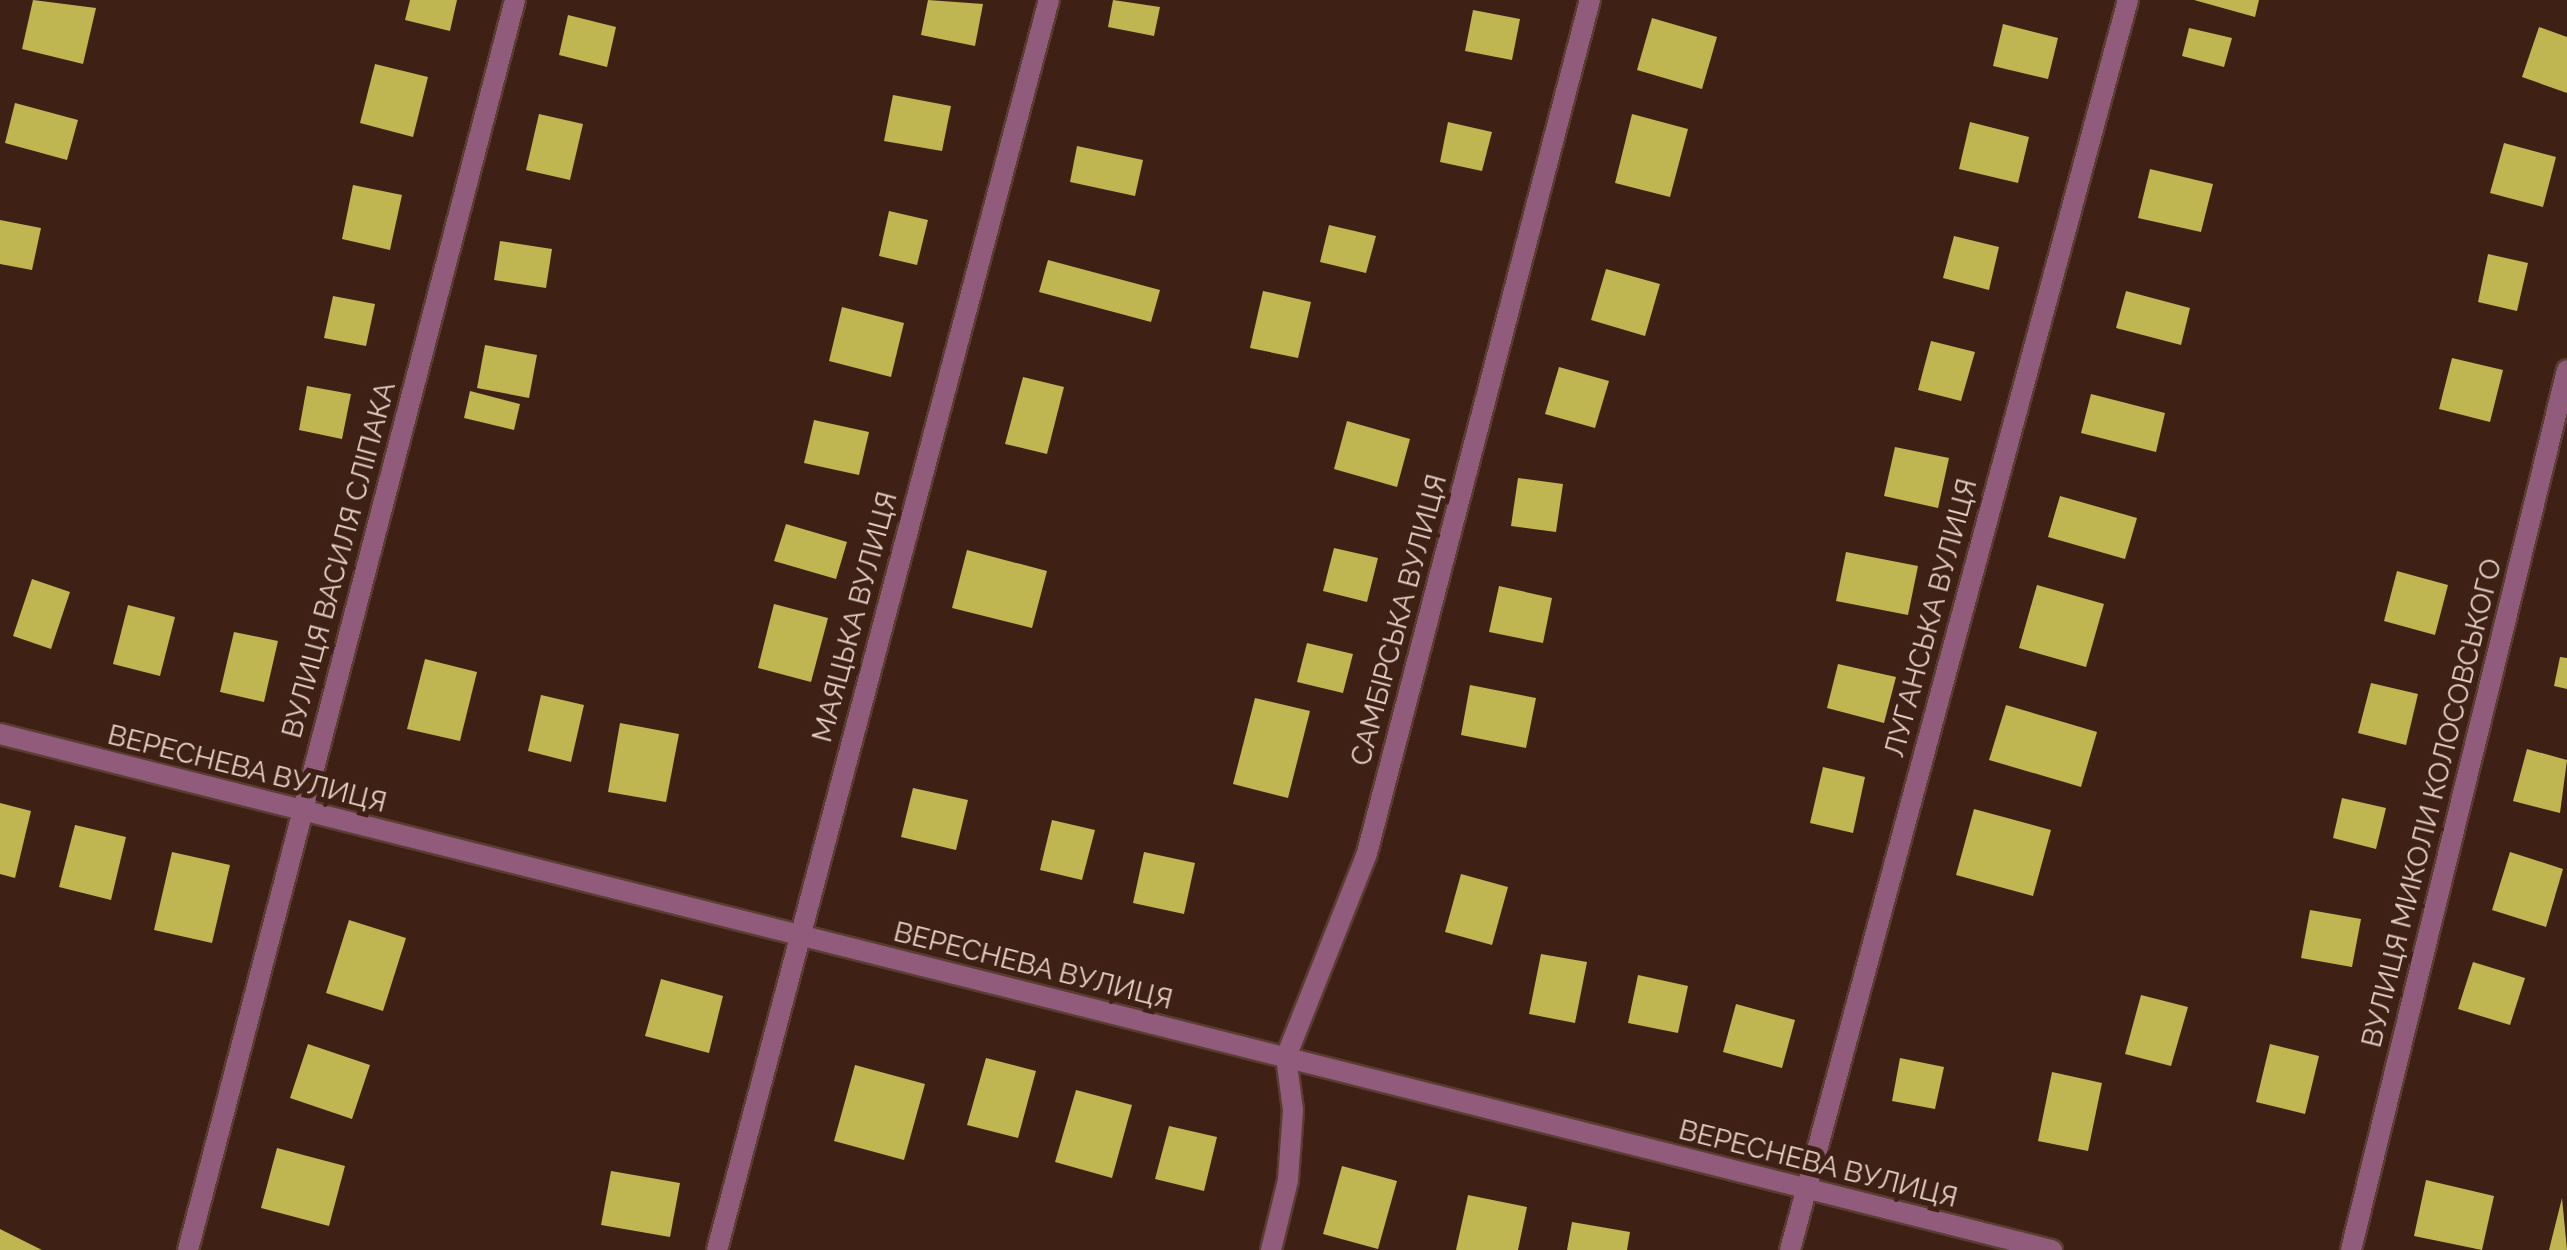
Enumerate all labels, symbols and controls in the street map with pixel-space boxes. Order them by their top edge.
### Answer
street label: ВУЛИЦЯ ВАСИЛЯ СЛІПАКА [275,378,403,742]
street label: САМБІРСЬКА ВУЛИЦЯ [1344,470,1454,770]
street label: ЛУГАНСЬКА ВУЛИЦЯ [1878,475,1984,761]
street label: МАЯЦЬКА ВУЛИЦЯ [805,488,905,746]
street label: ВУЛИЦЯ МИКОЛИ КОЛОСОВСЬКОГО [2355,555,2509,1051]
street label: ВЕРЕСНЕВА ВУЛИЦЯ [104,718,390,820]
street label: ВЕРЕСНЕВА ВУЛИЦЯ [890,915,1176,1017]
street label: ВЕРЕСНЕВА ВУЛИЦЯ [1675,1113,1961,1215]

